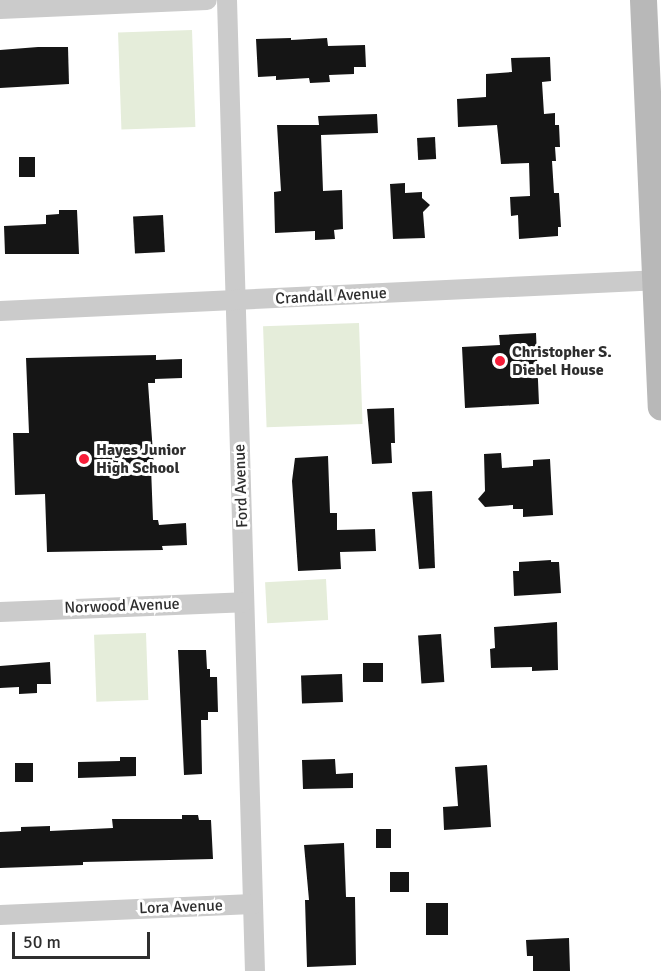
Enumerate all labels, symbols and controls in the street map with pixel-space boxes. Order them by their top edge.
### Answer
street label: Crandall Avenue [275,283,387,309]
place label: Christopher S. Diebel House [512,342,612,380]
marker: Christopher S. Diebel House [493,354,507,368]
place label: Hayes Junior High School [96,440,186,478]
street label: Ford Avenue [230,444,252,528]
marker: Hayes Junior High School [77,452,91,466]
street label: Norwood Avenue [64,594,180,618]
street label: Lora Avenue [139,896,223,918]
scale bar [15,920,153,958]
text: 50 m [23,931,61,953]

